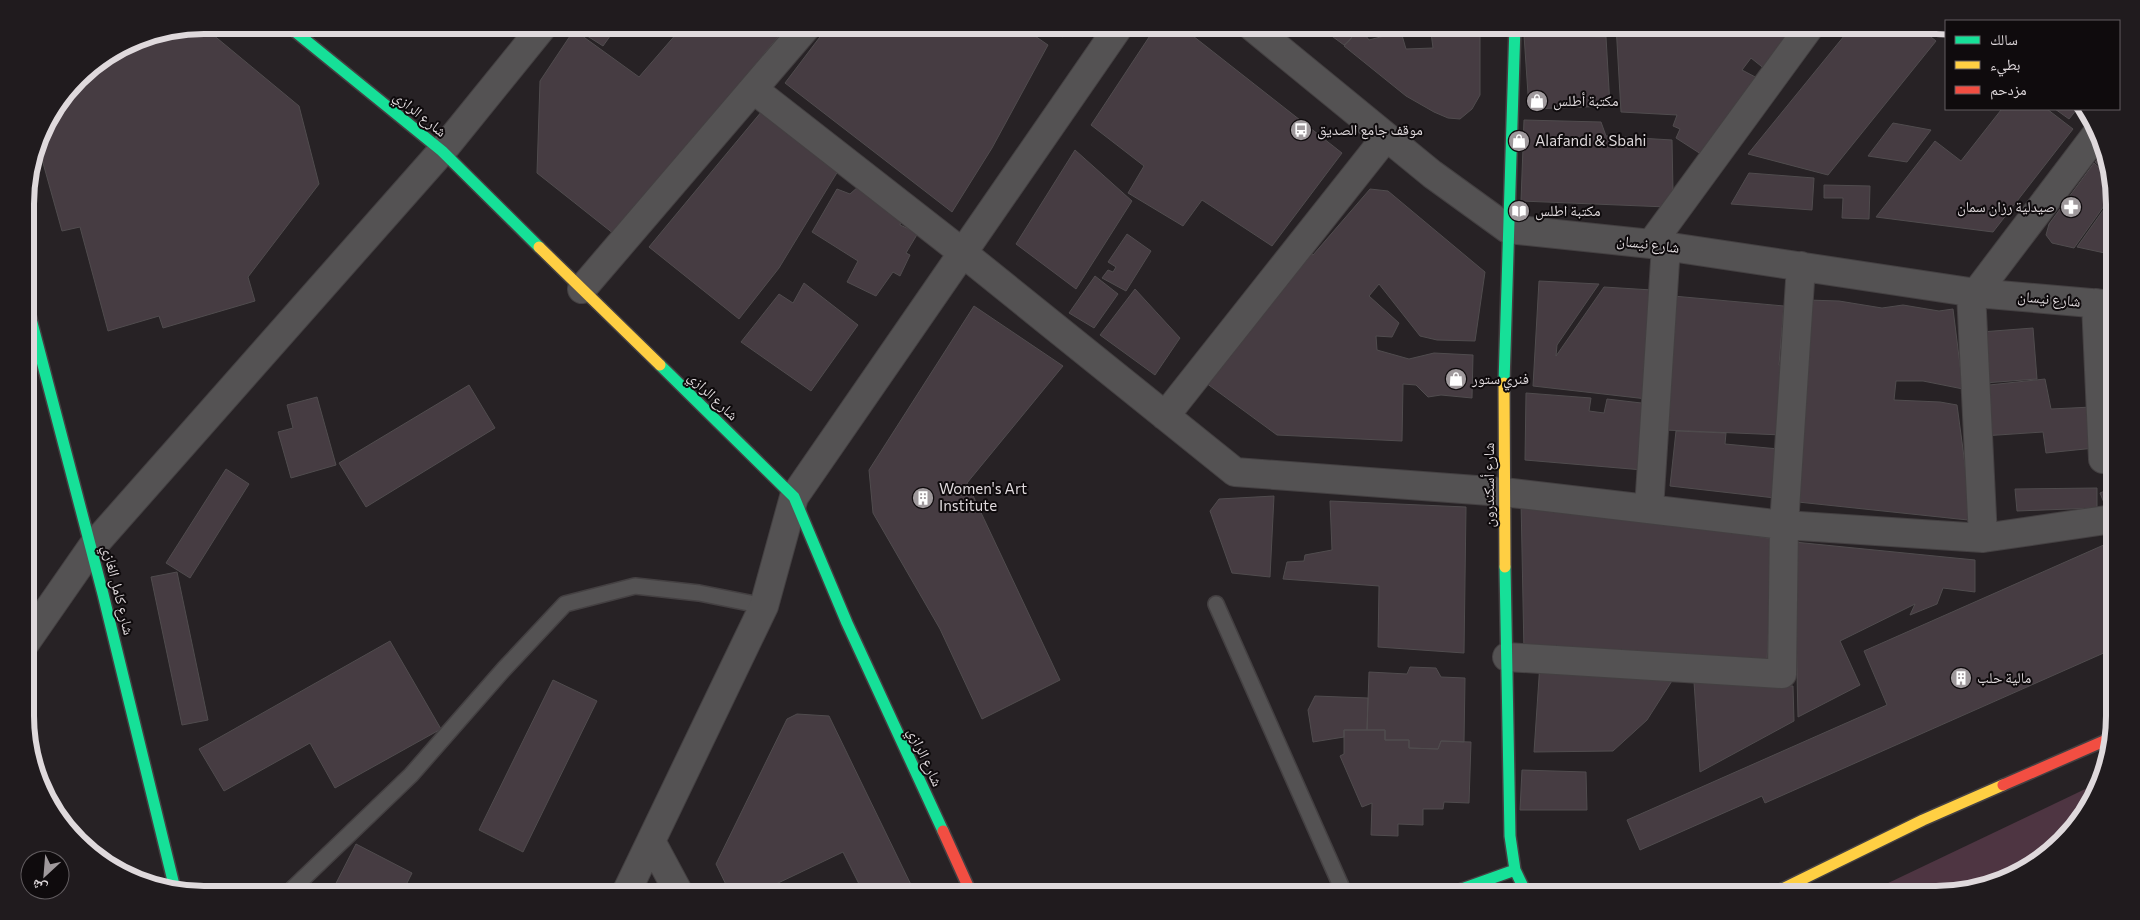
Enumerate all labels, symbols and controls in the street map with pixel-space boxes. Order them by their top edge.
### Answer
legend [1945,20,2120,110]
text: سالك [1990,30,2018,48]
text: بطيء [1990,55,2020,77]
text: مزدحم [1990,80,2027,100]
street label: شارع الرازي [388,86,451,143]
shop icon: مكتبة أطلس [1525,89,1549,113]
place label: مكتبة أطلس [1553,91,1619,111]
bus stop icon: موقف جامع الصديق [1289,118,1313,142]
place label: موقف جامع الصديق [1317,120,1423,140]
shop icon: Alafandi & Sbahi [1507,129,1531,153]
place label: Alafandi & Sbahi [1535,131,1646,149]
pharmacy icon: صيدلية رزان سمان [2059,195,2083,219]
place label: صيدلية رزان سمان [1957,197,2055,217]
library icon: مكتبة اطلس [1507,199,1531,223]
place label: مكتبة اطلس [1535,201,1601,221]
street label: شارع نيسان [1615,230,1681,258]
street label: شارع نيسان [2017,286,2082,312]
street label: شارع الرازي [682,367,743,426]
shop icon: فنري ستور [1444,367,1468,391]
place label: فنري ستور [1471,369,1529,391]
street label: شارع أسكندرون [1479,442,1499,527]
place label: Women's Art Institute [939,479,1027,514]
building icon: Women's Art Institute [911,486,935,510]
street label: شارع كامل الغازي [95,543,139,638]
building icon: مالية حلب [1949,666,1973,690]
place label: مالية حلب [1977,668,2031,686]
street label: شارع الرازي [901,724,947,791]
north arrow [20,850,70,900]
text: ش [29,875,50,898]

